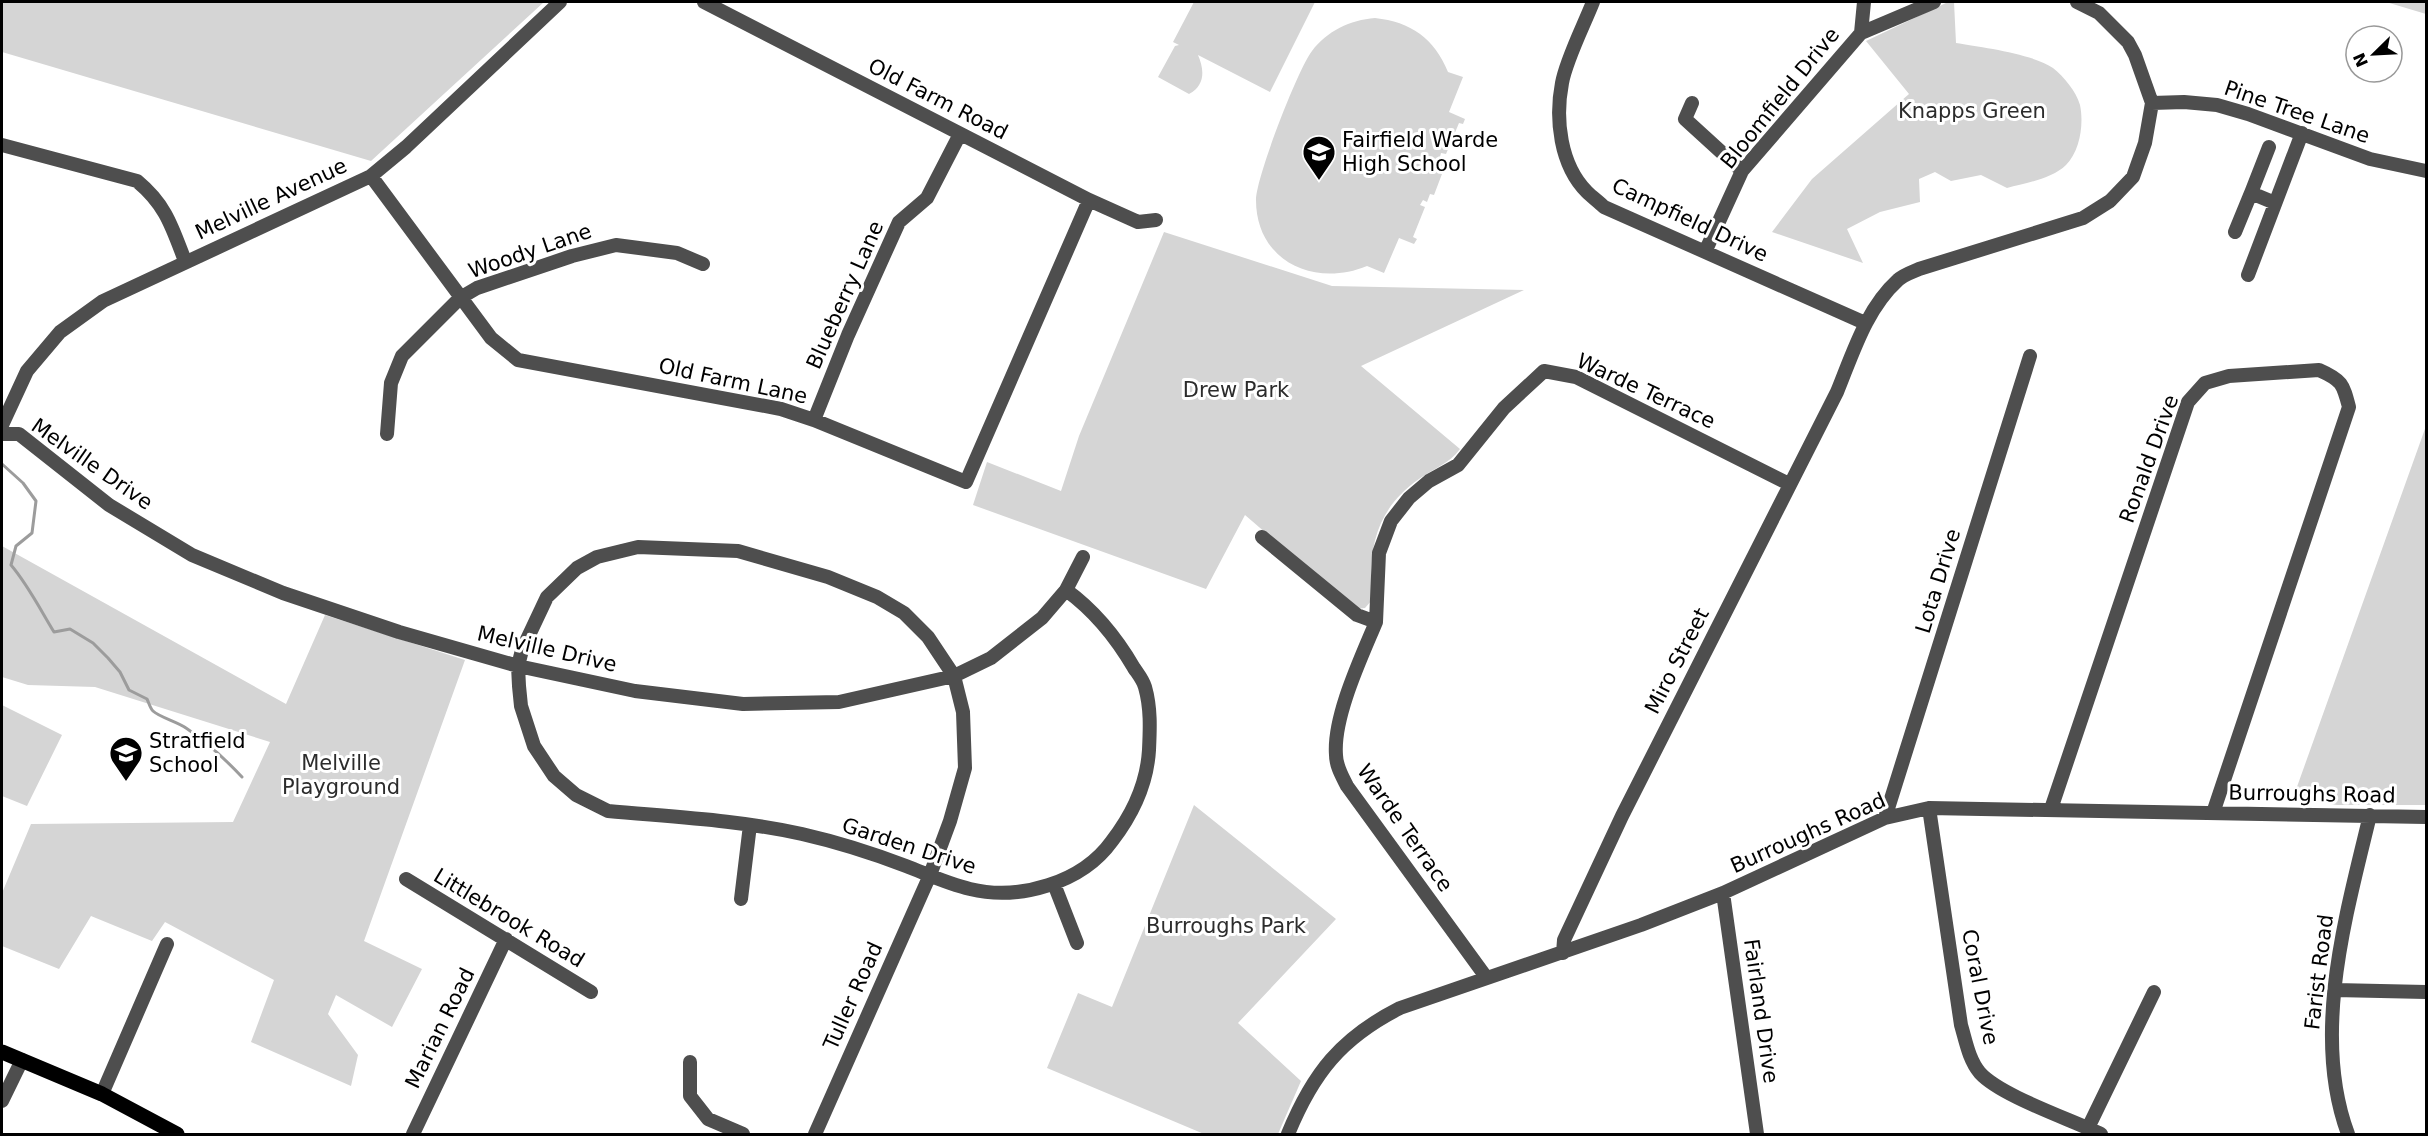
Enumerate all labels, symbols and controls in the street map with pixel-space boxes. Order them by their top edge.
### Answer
street label: Bloomfield Drive [1716,23,1844,173]
north arrow [2344,24,2404,84]
text: N [2349,50,2372,70]
street label: Old Farm Road [864,53,1012,145]
street label: Pine Tree Lane [2221,76,2373,148]
park label: Knapps Green [1898,99,2046,123]
place label: Fairfield Warde High School [1342,128,1498,176]
school or university icon: Fairfield Warde High School [1301,134,1337,181]
street label: Melville Avenue [191,153,351,245]
street label: Campfield Drive [1608,173,1772,267]
street label: Blueberry Lane [802,217,888,373]
street label: Woody Lane [465,219,595,283]
street label: Warde Terrace [1573,348,1719,434]
street label: Old Farm Lane [656,354,810,408]
park label: Drew Park [1183,378,1290,402]
street label: Ronald Drive [2115,392,2183,526]
street label: Melville Drive [27,413,157,515]
street label: Lota Drive [1911,526,1965,636]
street label: Miro Street [1640,604,1714,718]
street label: Melville Drive [475,621,619,677]
place label: Stratfield School [149,729,246,777]
school or university icon: Stratfield School [108,735,144,782]
park label: Melville Playground [282,751,400,799]
street label: Warde Terrace [1352,760,1458,896]
street label: Burroughs Road [2228,781,2396,807]
street label: Burroughs Road [1727,788,1889,878]
street label: Garden Drive [839,813,979,879]
street label: Littlebrook Road [429,864,589,972]
street label: Farist Road [2300,913,2338,1031]
park label: Burroughs Park [1146,914,1307,938]
street label: Coral Drive [1957,927,2003,1047]
street label: Fairland Drive [1739,937,1783,1085]
street label: Tuller Road [818,938,887,1055]
street label: Marian Road [400,964,480,1092]

